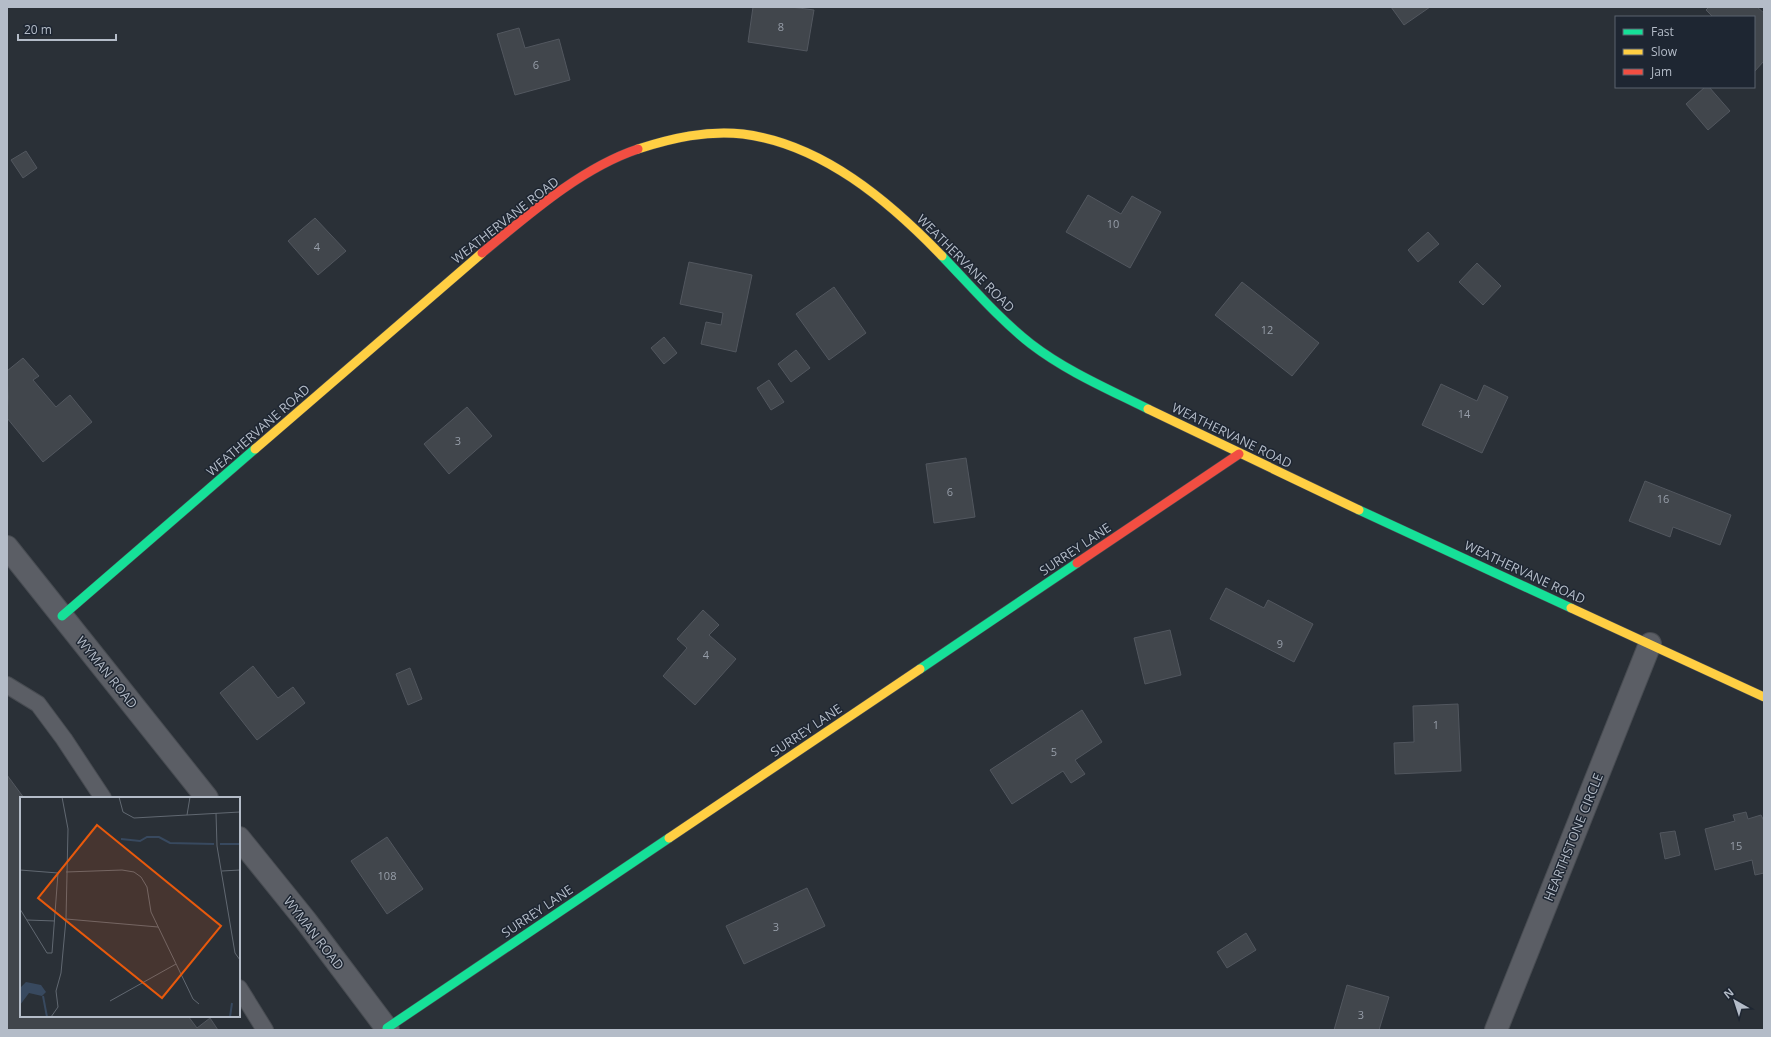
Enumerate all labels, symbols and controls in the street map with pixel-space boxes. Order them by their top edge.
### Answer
scale bar [18,16,116,42]
legend [1615,16,1755,88]
house number: 8 [778,19,784,34]
text: 20 m [24,21,52,38]
text: Fast [1651,23,1674,40]
text: Slow [1651,43,1678,60]
house number: 6 [533,57,539,72]
text: Jam [1650,63,1672,80]
street label: WEATHERVANE ROAD [448,172,562,268]
street label: WEATHERVANE ROAD [913,210,1019,316]
house number: 10 [1107,216,1119,231]
house number: 4 [314,239,321,254]
house number: 12 [1261,322,1273,337]
street label: WEATHERVANE ROAD [202,380,314,480]
street label: WEATHERVANE ROAD [1169,398,1295,472]
house number: 14 [1458,406,1471,421]
house number: 3 [455,433,461,448]
house number: 6 [947,484,953,499]
house number: 16 [1657,491,1669,506]
street label: SURREY LANE [1036,518,1114,580]
street label: WEATHERVANE ROAD [1462,536,1588,608]
street label: WYMAN ROAD [72,632,142,712]
house number: 9 [1277,636,1283,651]
house number: 4 [703,647,710,662]
street label: SURREY LANE [767,699,845,761]
house number: 1 [1433,717,1439,732]
house number: 5 [1051,744,1057,759]
street label: HEARTHSTONE CIRCLE [1539,770,1607,904]
inset map [20,797,240,1017]
house number: 15 [1730,838,1742,853]
house number: 108 [378,868,396,883]
street label: SURREY LANE [498,880,576,942]
street label: WYMAN ROAD [280,893,348,973]
house number: 3 [773,919,779,934]
north arrow [1715,981,1755,1021]
text: N [1720,984,1737,1001]
house number: 3 [1358,1007,1364,1022]

